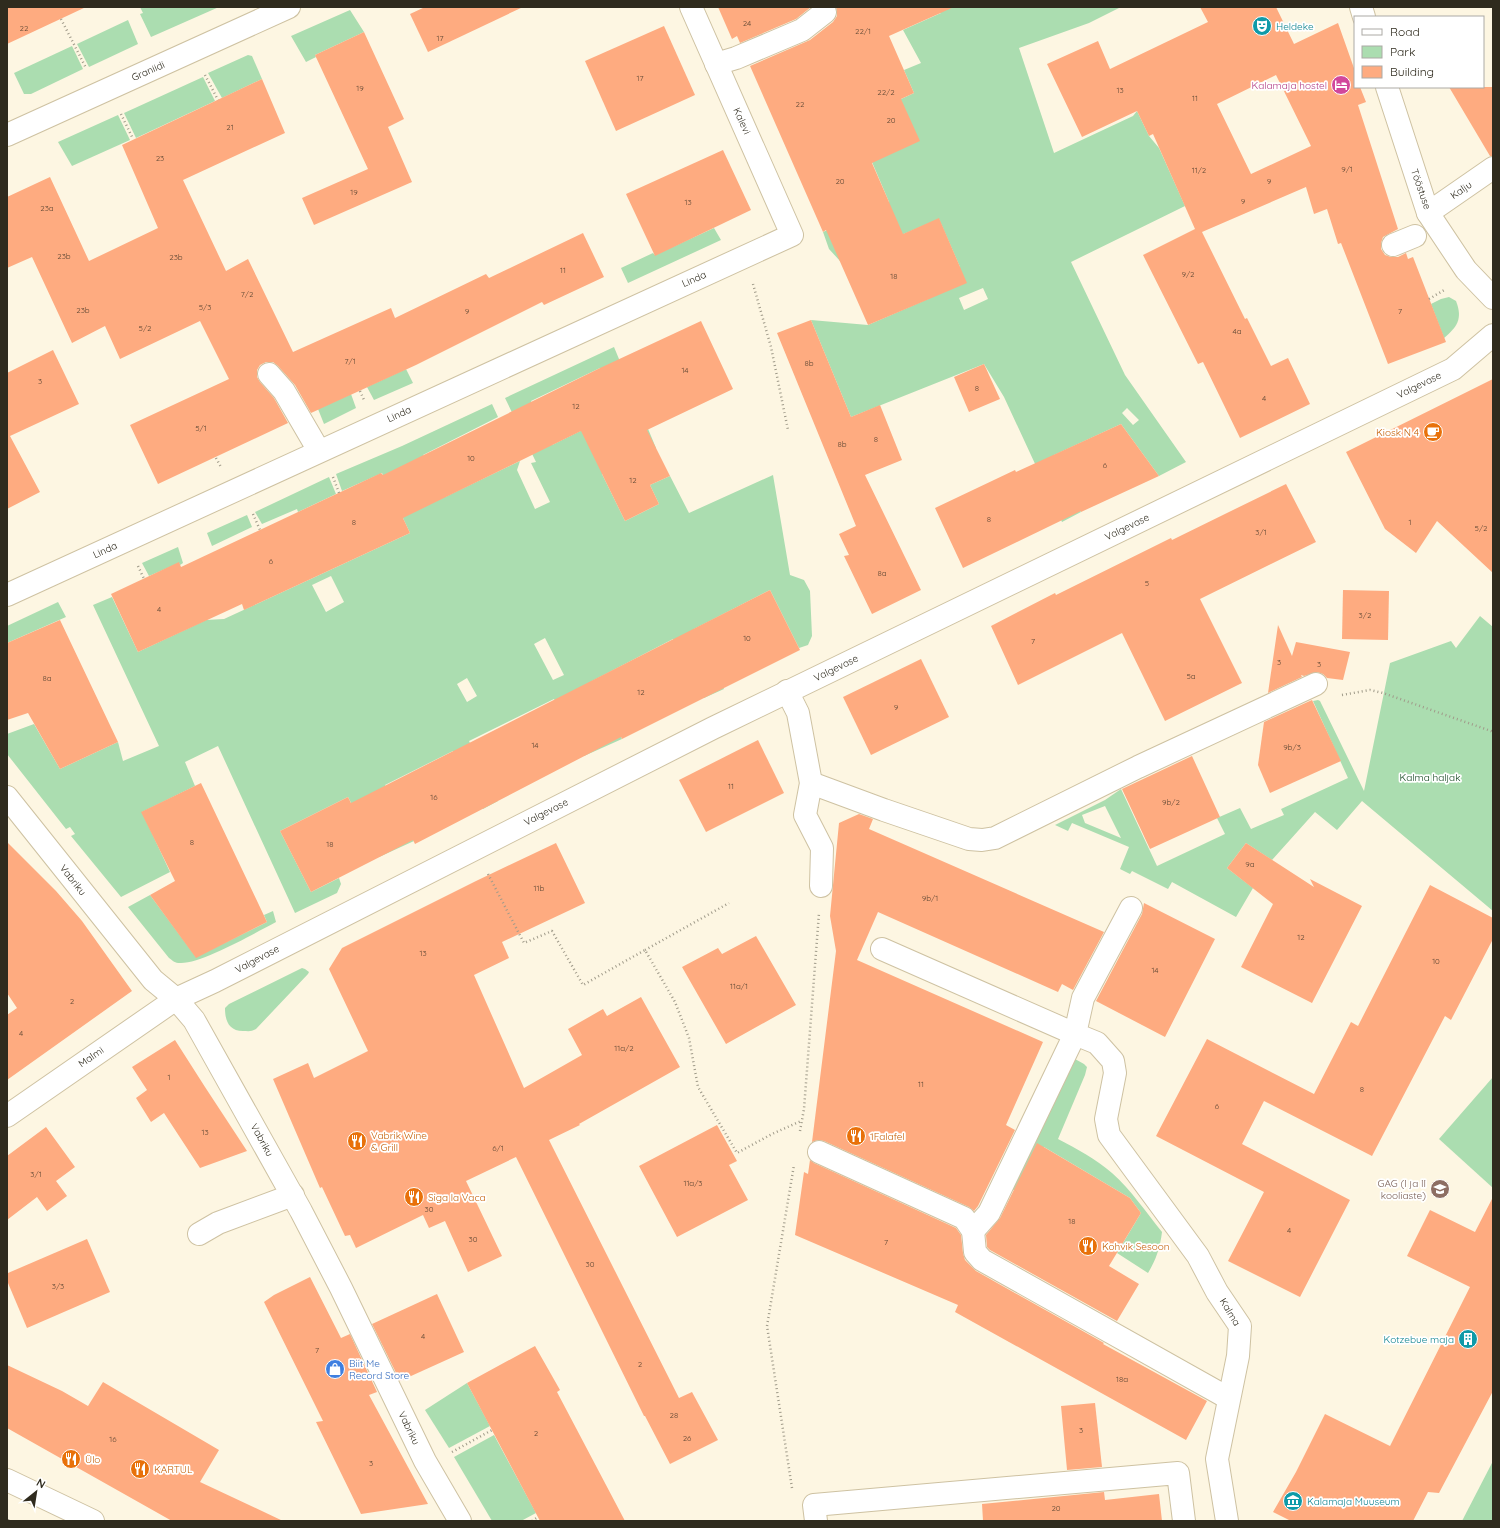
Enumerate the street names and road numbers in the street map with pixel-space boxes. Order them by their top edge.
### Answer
street label: Graniidi [129,58,167,84]
street label: Kalevi [730,106,754,136]
street label: Tööstuse [1408,167,1434,211]
street label: Kalju [1448,178,1474,202]
street label: Linda [680,268,708,290]
street label: Valgevase [1395,368,1444,401]
street label: Linda [385,403,413,425]
street label: Valgevase [1103,510,1152,543]
street label: Linda [91,539,119,561]
street label: Valgevase [812,651,861,684]
street label: Valgevase [522,795,571,829]
street label: Vabriku [57,862,89,898]
street label: Valgevase [233,942,282,976]
street label: Malmi [76,1044,106,1070]
street label: Vabriku [248,1121,276,1159]
street label: Kalma [1217,1296,1243,1328]
street label: Vabriku [395,1409,423,1447]

